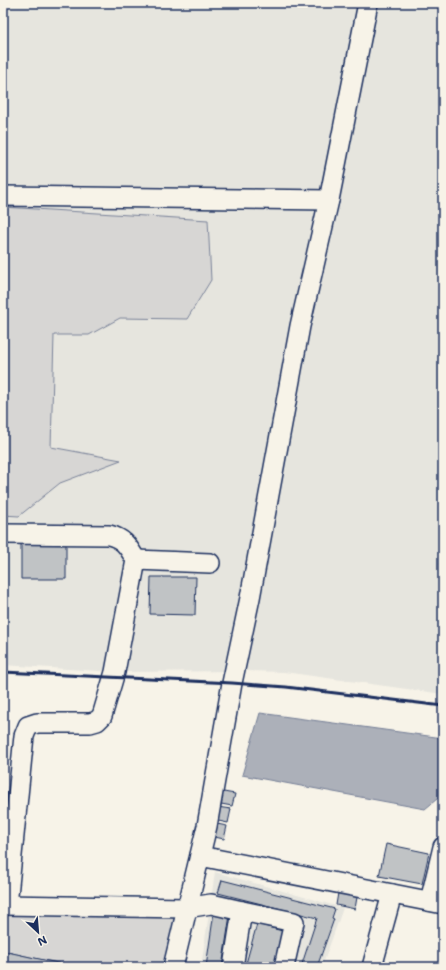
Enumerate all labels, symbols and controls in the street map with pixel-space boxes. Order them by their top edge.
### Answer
north arrow [18,912,58,952]
text: N [35,932,49,949]

